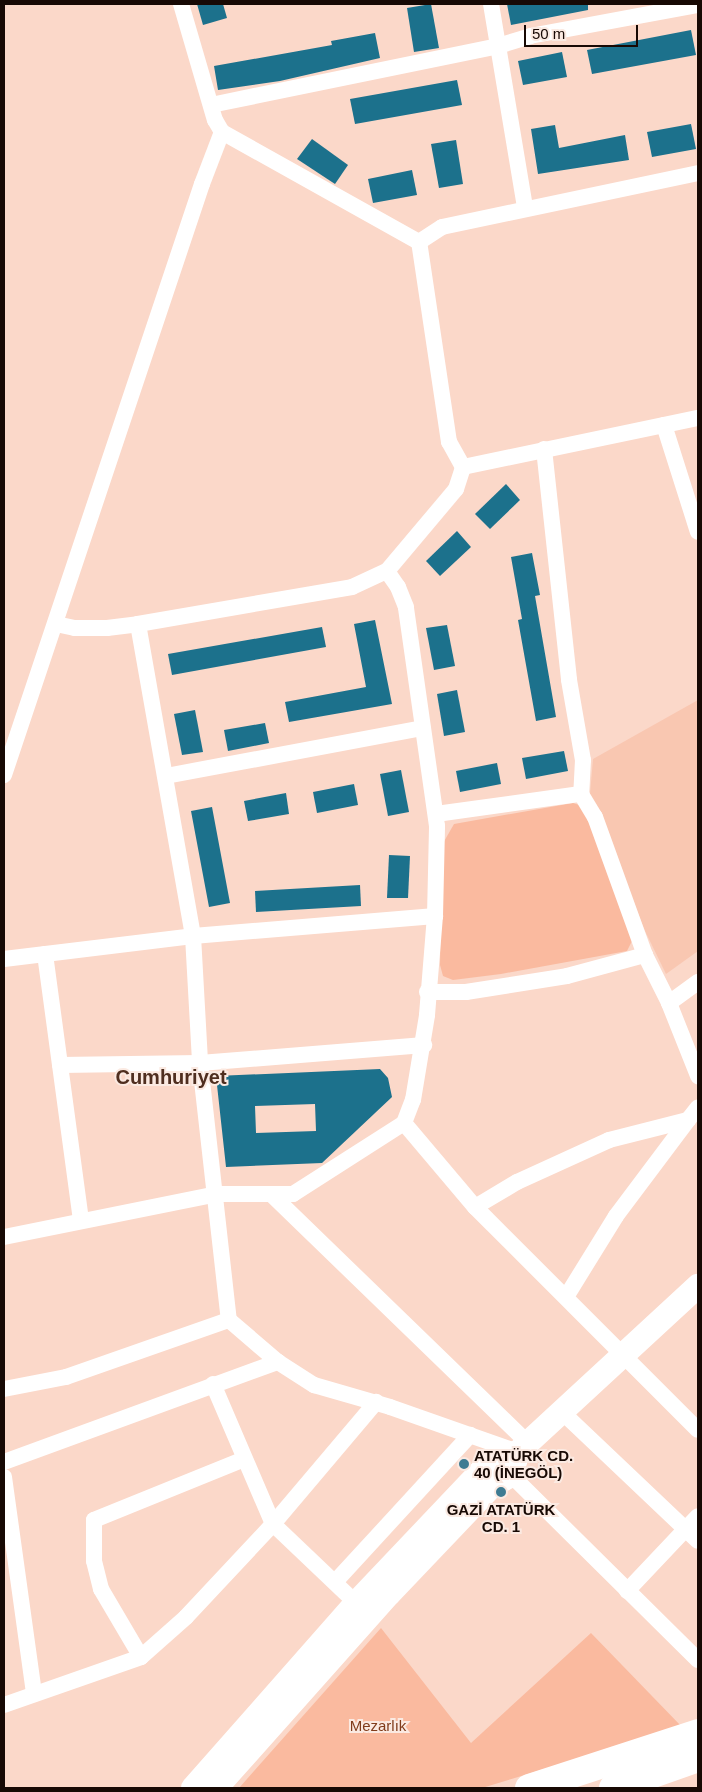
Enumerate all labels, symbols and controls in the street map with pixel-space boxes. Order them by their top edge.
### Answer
scale bar [527,15,641,47]
text: 50 m [532,25,565,42]
district label: Cumhuriyet [115,1065,227,1089]
place label: ATATÜRK CD. 40 (İNEGÖL) [474,1446,573,1481]
marker: ATATÜRK CD. 40 (İNEGÖL) [458,1458,470,1470]
marker: GAZİ ATATÜRK CD. 1 [495,1486,507,1498]
place label: GAZİ ATATÜRK CD. 1 [446,1500,556,1535]
park label: Mezarlık [350,1717,406,1735]

